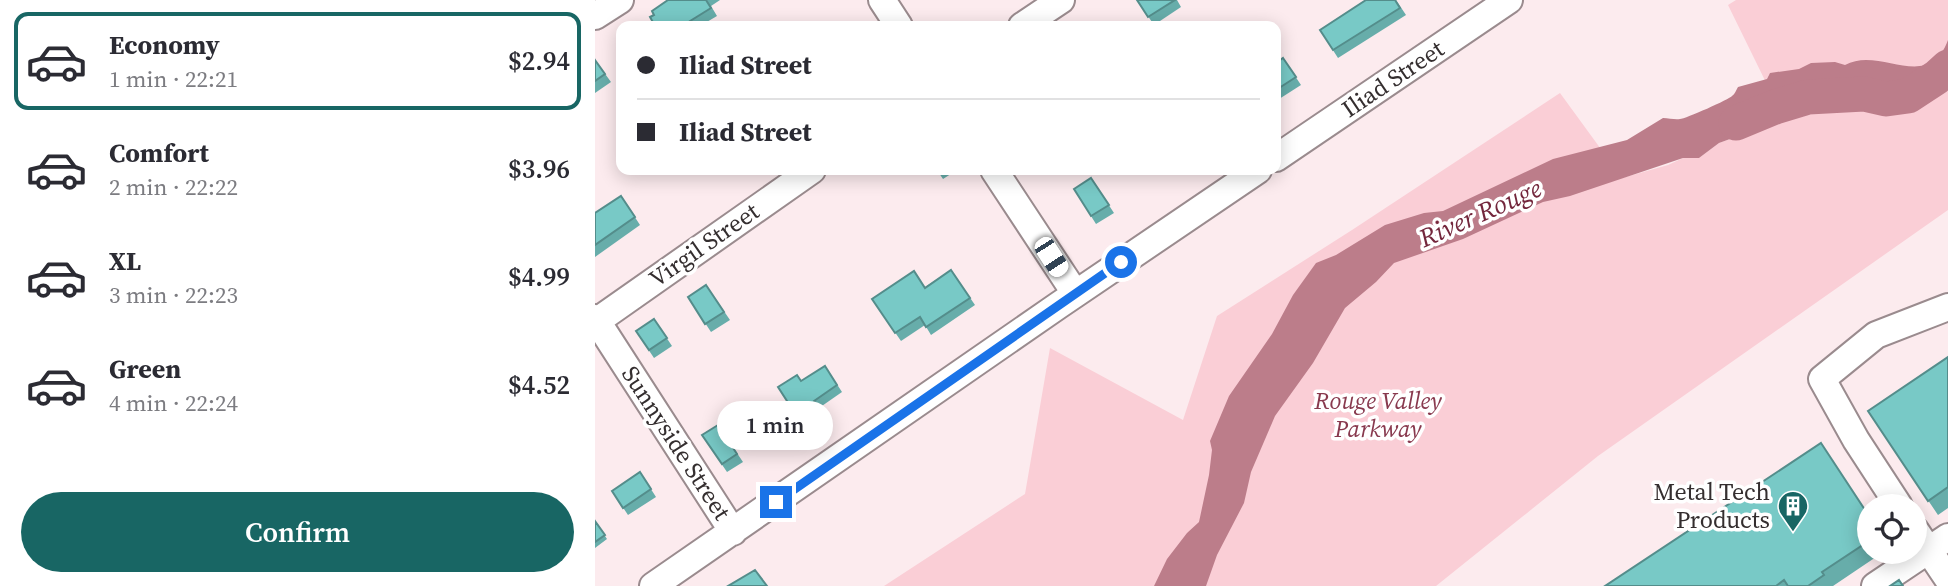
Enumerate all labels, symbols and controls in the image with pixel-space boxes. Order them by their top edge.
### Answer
text: Economy [109,27,220,63]
icon: car [25,30,88,93]
street label: Iliad Street [1335,32,1450,125]
text: $2.94 [508,43,570,79]
text: Iliad Street [679,47,812,83]
text: 1 min · 22:21 [109,63,238,95]
text: Iliad Street [679,114,812,150]
text: Comfort [109,135,209,171]
icon: car [25,138,88,201]
text: $3.96 [508,151,570,187]
water label: River Rouge [1412,170,1547,256]
text: 2 min · 22:22 [109,171,238,203]
street label: Virgil Street [642,195,765,294]
car [1031,234,1072,280]
text: XL [109,243,141,279]
icon: car [25,246,88,309]
route start [1105,246,1137,278]
text: $4.99 [508,259,570,295]
text: 3 min · 22:23 [109,279,238,311]
text: Green [109,351,181,387]
icon: car [25,354,88,417]
street label: Sunnyside Street [614,359,739,526]
text: $4.52 [508,367,570,403]
park label: Rouge Valley Parkway [1313,384,1442,445]
text: 4 min · 22:24 [109,387,238,419]
callout: 1 min [718,400,834,449]
text: 1 min [745,409,805,441]
place label: Metal Tech Products [1653,475,1770,536]
route end [760,486,792,518]
building icon: Metal Tech Products [1776,489,1810,533]
button: Confirm [21,492,574,572]
map controls [1857,494,1927,564]
button: locate [1857,494,1927,564]

